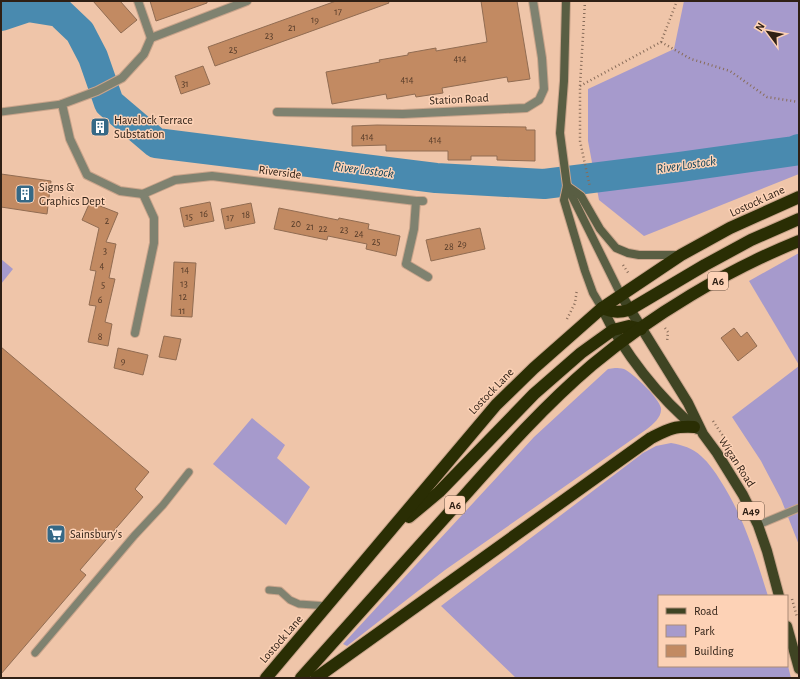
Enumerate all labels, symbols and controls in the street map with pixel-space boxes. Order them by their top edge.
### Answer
house number: 17 [334,7,342,17]
north arrow [748,12,788,52]
house number: 19 [311,15,319,25]
text: N [753,21,767,33]
house number: 21 [288,23,296,33]
house number: 23 [265,31,273,41]
house number: 25 [229,45,237,55]
house number: 414 [453,54,467,64]
house number: 414 [400,75,414,85]
house number: 31 [181,79,189,89]
street label: Station Road [429,91,489,107]
place label: Havelock Terrace Substation [114,114,193,140]
building icon: Havelock Terrace Substation [89,116,111,138]
house number: 414 [360,132,374,142]
house number: 414 [428,135,442,145]
water label: River Lostock [655,155,717,176]
water label: River Lostock [333,160,394,181]
street label: Riverside [258,163,302,181]
place label: Signs & Graphics Dept [39,181,105,207]
building icon: Signs & Graphics Dept [14,183,36,205]
street label: Lostock Lane [728,183,786,219]
house number: 16 [200,209,208,219]
house number: 18 [242,210,250,220]
house number: 15 [185,212,193,222]
house number: 17 [226,213,234,223]
house number: 2 [105,216,110,226]
house number: 20 [291,219,301,229]
house number: 21 [306,222,314,232]
house number: 22 [318,224,328,234]
house number: 23 [340,225,348,235]
house number: 24 [354,229,364,239]
house number: 25 [372,237,380,247]
house number: 29 [457,239,467,249]
house number: 28 [444,242,454,252]
house number: 3 [103,246,107,256]
house number: 4 [100,261,105,271]
house number: 14 [181,265,189,275]
road number: A6 [708,272,728,290]
house number: 13 [180,279,188,289]
house number: 5 [101,280,105,290]
house number: 12 [179,292,187,302]
house number: 6 [98,295,103,305]
house number: 11 [179,306,185,316]
house number: 8 [98,332,103,342]
house number: 9 [121,356,126,366]
street label: Lostock Lane [466,366,516,416]
street label: Wigan Road [717,435,757,489]
road number: A6 [445,496,465,514]
road number: A49 [738,502,764,520]
supermarket icon: Sainsbury's [45,523,67,545]
place label: Sainsbury's [70,528,122,541]
legend [658,595,788,667]
text: Road [694,605,718,617]
street label: Lostock Lane [257,613,305,665]
text: Park [694,625,715,637]
text: Building [694,645,734,657]

